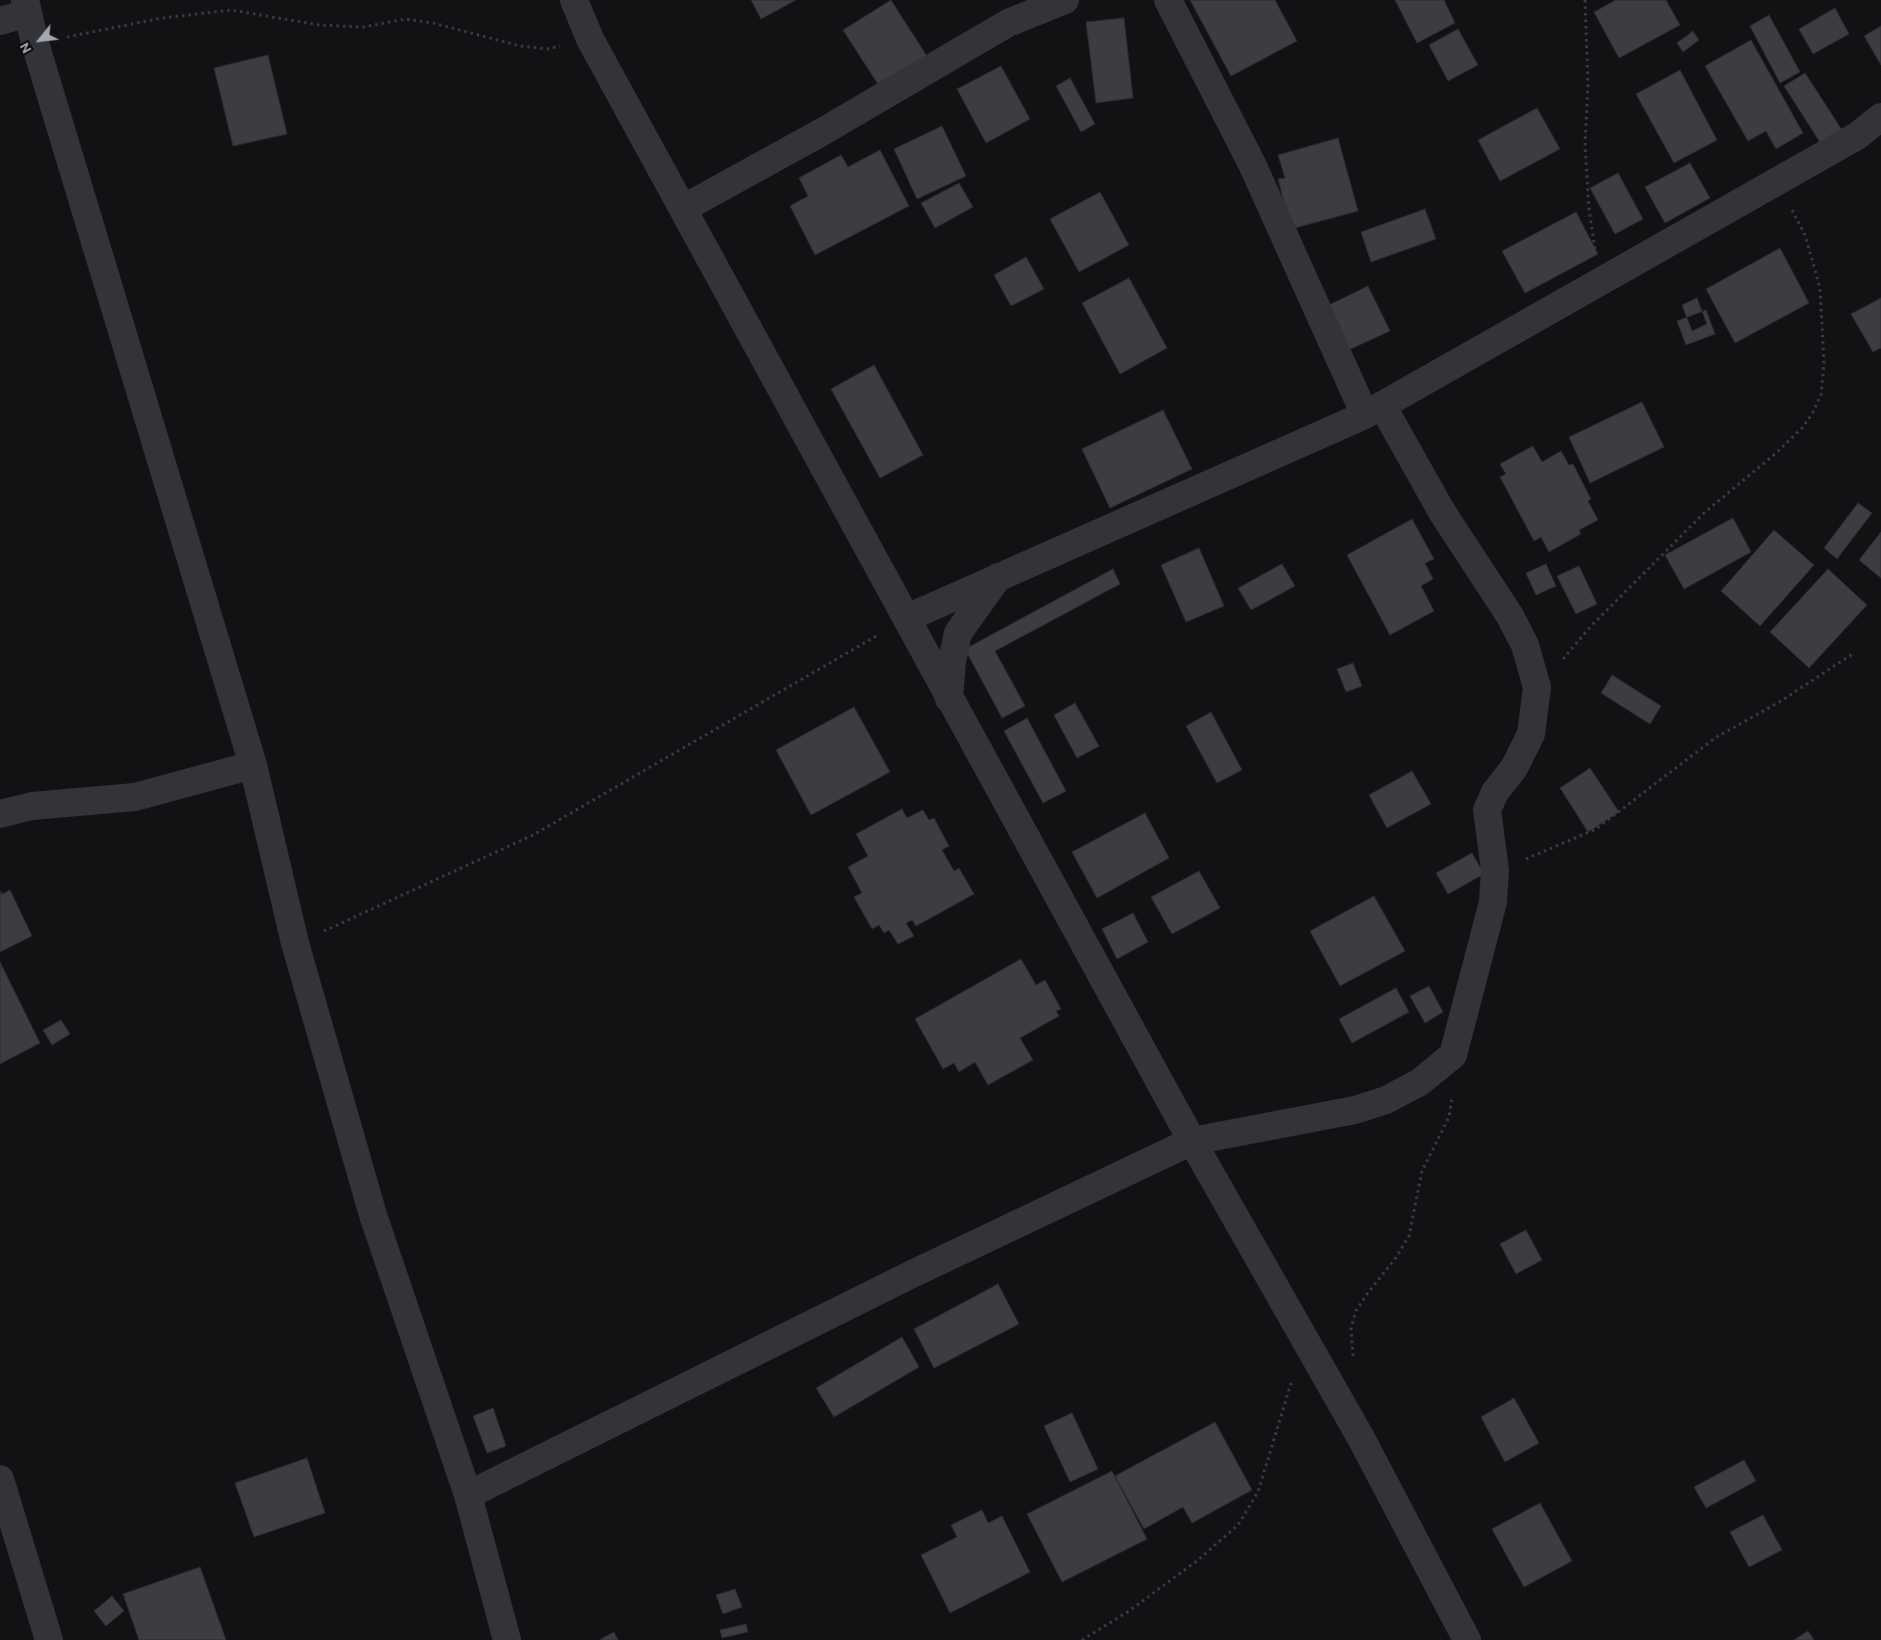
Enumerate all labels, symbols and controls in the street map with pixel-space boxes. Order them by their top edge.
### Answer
north arrow [15,15,65,65]
text: N [17,39,36,56]

